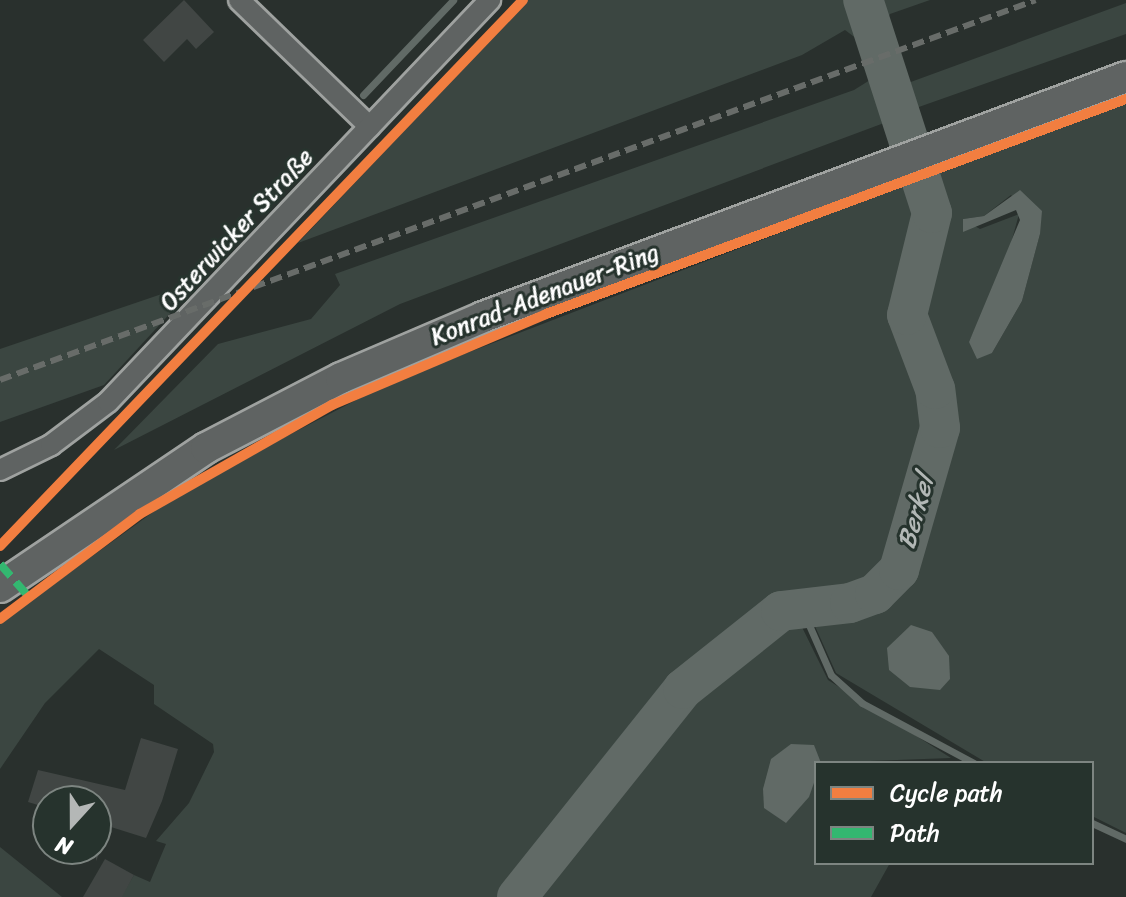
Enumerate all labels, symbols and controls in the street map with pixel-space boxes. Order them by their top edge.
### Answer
street label: Osterwicker Straße [154,143,320,317]
street label: Konrad-Adenauer-Ring [427,238,663,352]
water label: Berkel [891,472,941,552]
legend [814,761,1094,865]
text: Cycle path [890,772,1003,814]
north arrow [32,785,112,865]
text: Path [890,812,940,854]
text: N [50,825,78,867]

